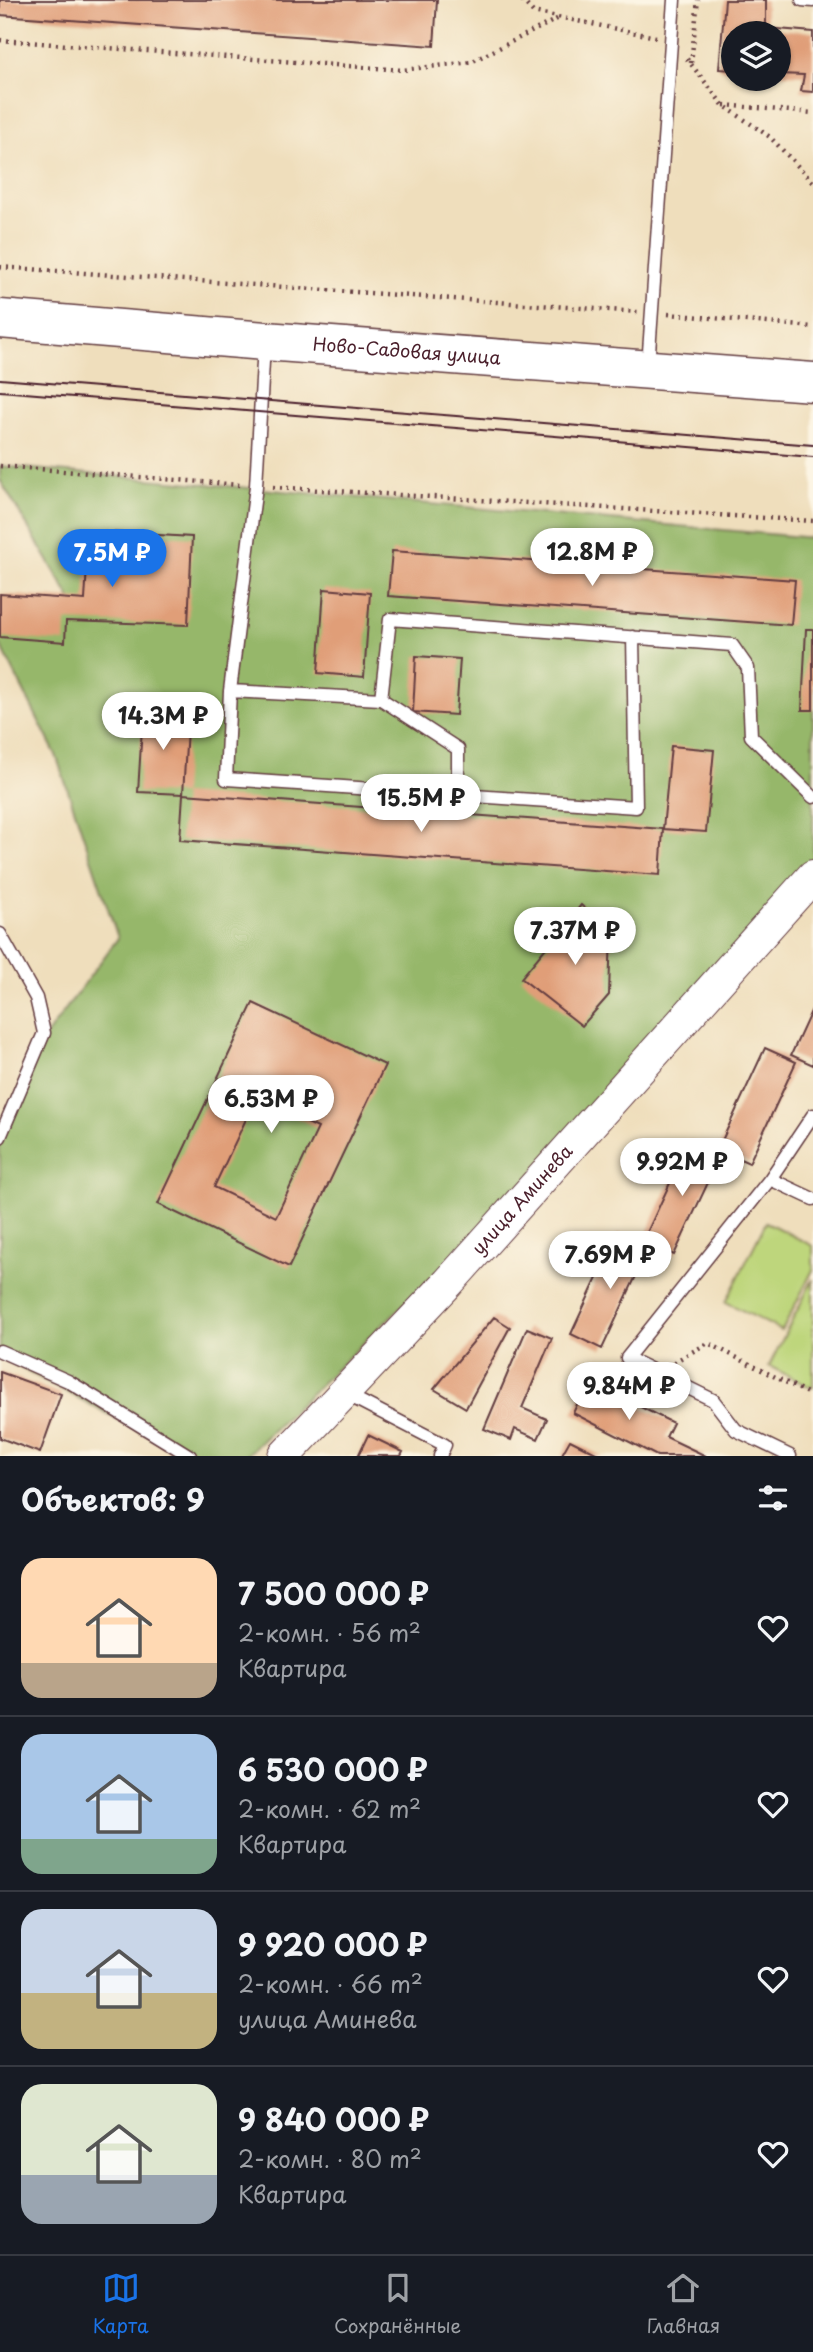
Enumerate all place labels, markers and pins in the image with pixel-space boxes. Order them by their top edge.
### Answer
pin: 12.8M ₽ [527,528,657,588]
pin: 7.5M ₽ [55,530,169,589]
pin: 14.3M ₽ [98,692,228,752]
pin: 15.5M ₽ [356,774,486,834]
pin: 7.37M ₽ [510,908,640,967]
pin: 6.53M ₽ [206,1076,336,1135]
pin: 9.92M ₽ [617,1138,747,1198]
pin: 7.69M ₽ [545,1232,675,1291]
pin: 9.84M ₽ [564,1362,694,1422]

